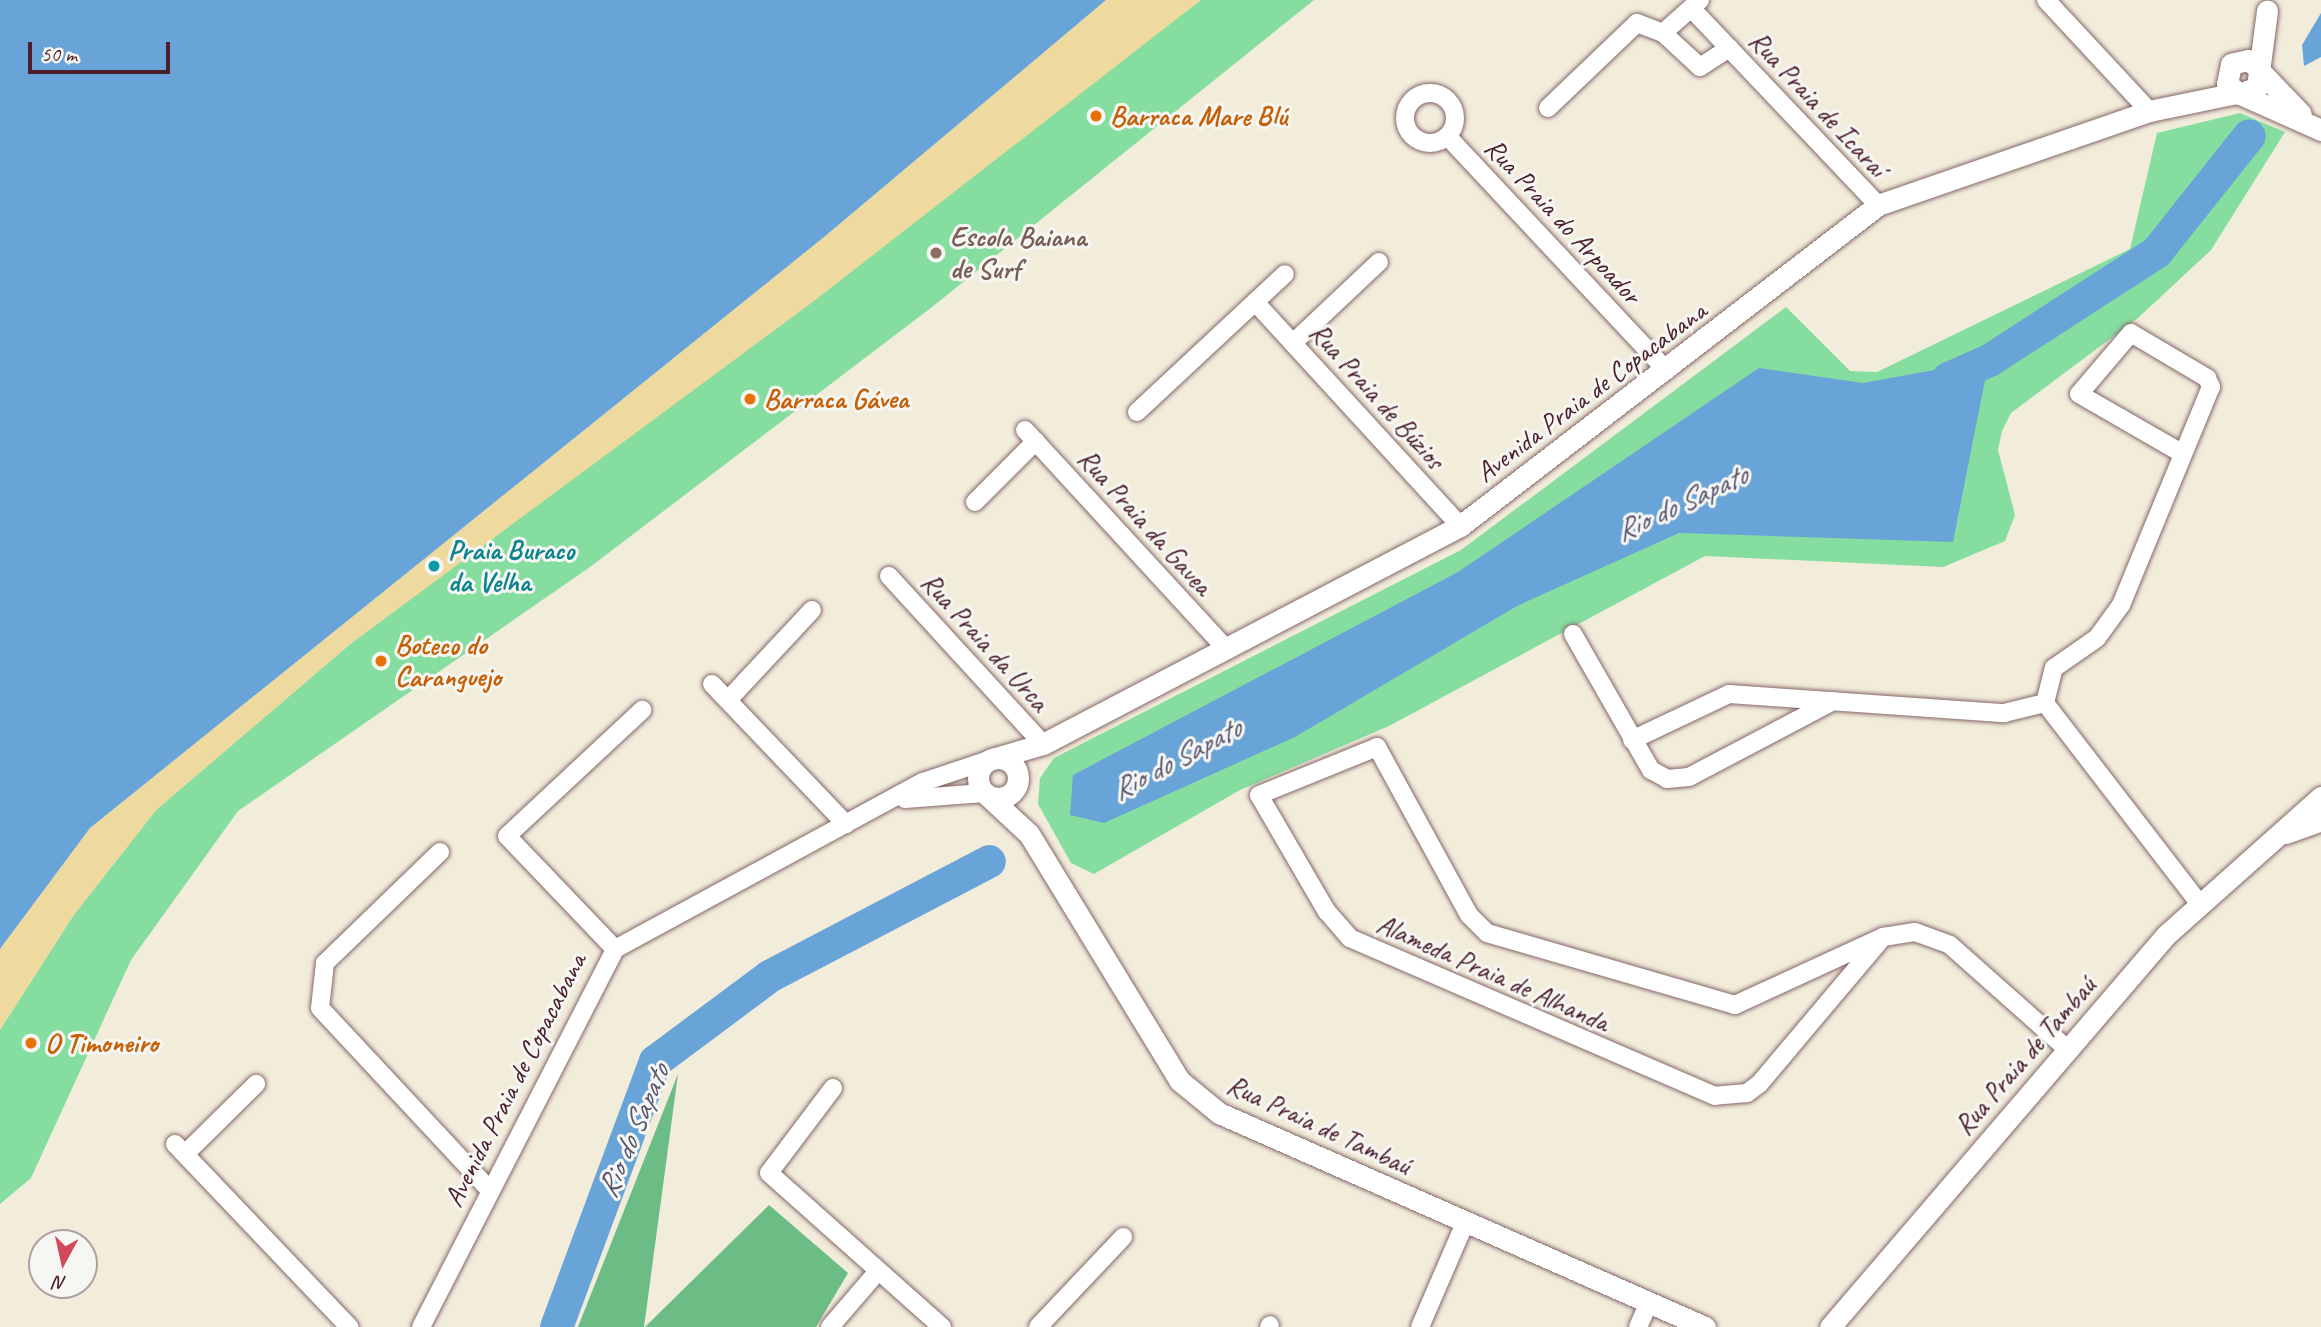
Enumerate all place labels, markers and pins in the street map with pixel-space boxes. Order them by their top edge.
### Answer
place label: Barraca Mare Blú [1110,99,1287,133]
marker: Barraca Mare Blú [1088,108,1104,124]
place label: Escola Baiana de Surf [950,220,1088,286]
marker: Escola Baiana de Surf [928,245,944,261]
place label: Barraca Gávea [764,382,908,416]
marker: Barraca Gávea [742,391,758,407]
place label: Praia Buraco da Velha [448,533,574,599]
marker: Praia Buraco da Velha [426,558,442,574]
place label: Boteco do Caranguejo [395,628,501,694]
marker: Boteco do Caranguejo [373,653,389,669]
place label: O Timoneiro [45,1026,158,1060]
marker: O Timoneiro [23,1035,39,1051]

